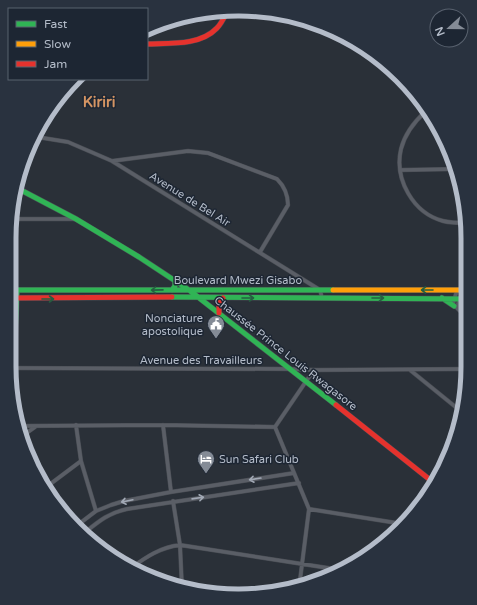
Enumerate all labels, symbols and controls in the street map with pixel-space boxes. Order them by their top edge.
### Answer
legend [8,8,148,80]
north arrow [429,8,469,48]
text: Fast [44,17,68,31]
text: N [432,25,448,38]
text: Slow [44,37,71,51]
text: Jam [44,57,67,71]
district label: Kiriri [83,93,115,111]
street label: Avenue de Bel Air [147,169,233,230]
street label: Boulevard Mwezi Gisabo [174,274,302,287]
one-way arrow [151,286,164,294]
one-way arrow [421,286,434,294]
street label: Chaussée Prince Louis Rwagasore [212,294,360,413]
one-way arrow [241,294,254,302]
one-way arrow [371,294,384,302]
one-way arrow [41,295,54,303]
place label: Nonciature apostolique [142,312,203,338]
public building icon: Nonciature apostolique [206,314,226,339]
street label: Avenue des Travailleurs [140,354,262,367]
hotel icon: Sun Safari Club [196,449,216,474]
place label: Sun Safari Club [219,453,299,466]
one-way arrow [249,475,262,483]
one-way arrow [191,494,204,502]
one-way arrow [121,497,134,505]

